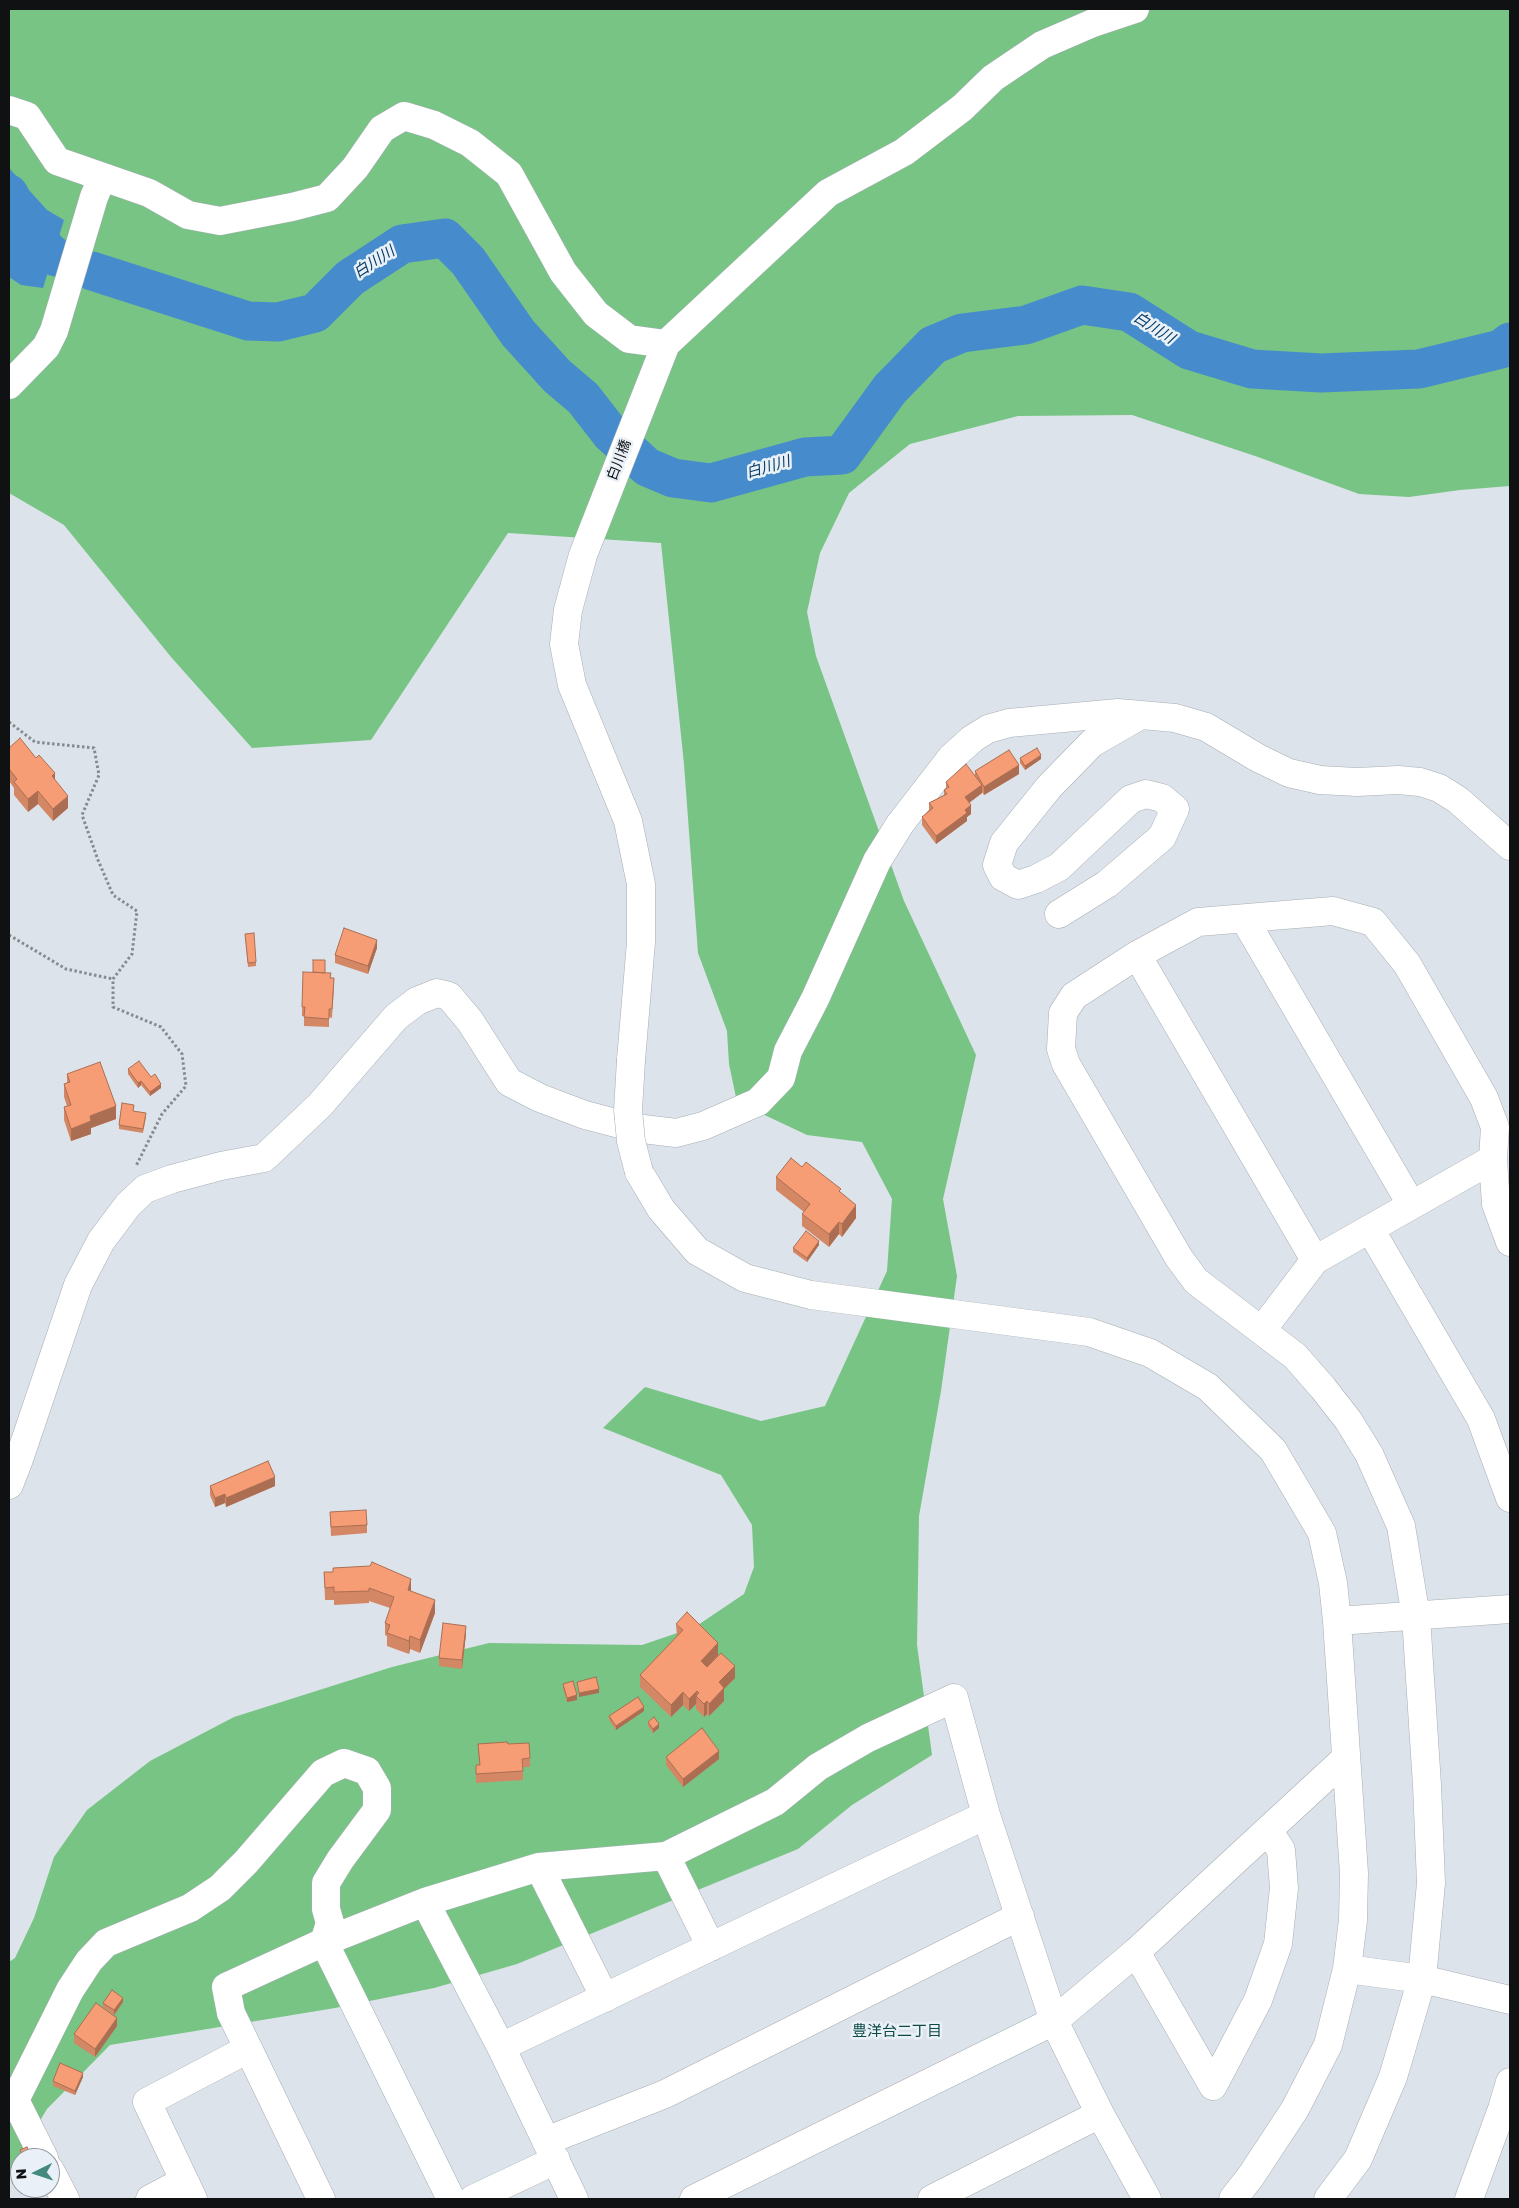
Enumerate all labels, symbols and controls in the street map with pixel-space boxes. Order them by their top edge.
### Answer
water label: 白川川 [350,242,398,282]
water label: 白川川 [1130,308,1178,348]
street label: 白川橋 [604,437,634,483]
water label: 白川川 [744,452,792,482]
district label: 豊洋台二丁目 [852,2022,942,2040]
north arrow [10,2148,60,2198]
text: N [12,2168,29,2180]

